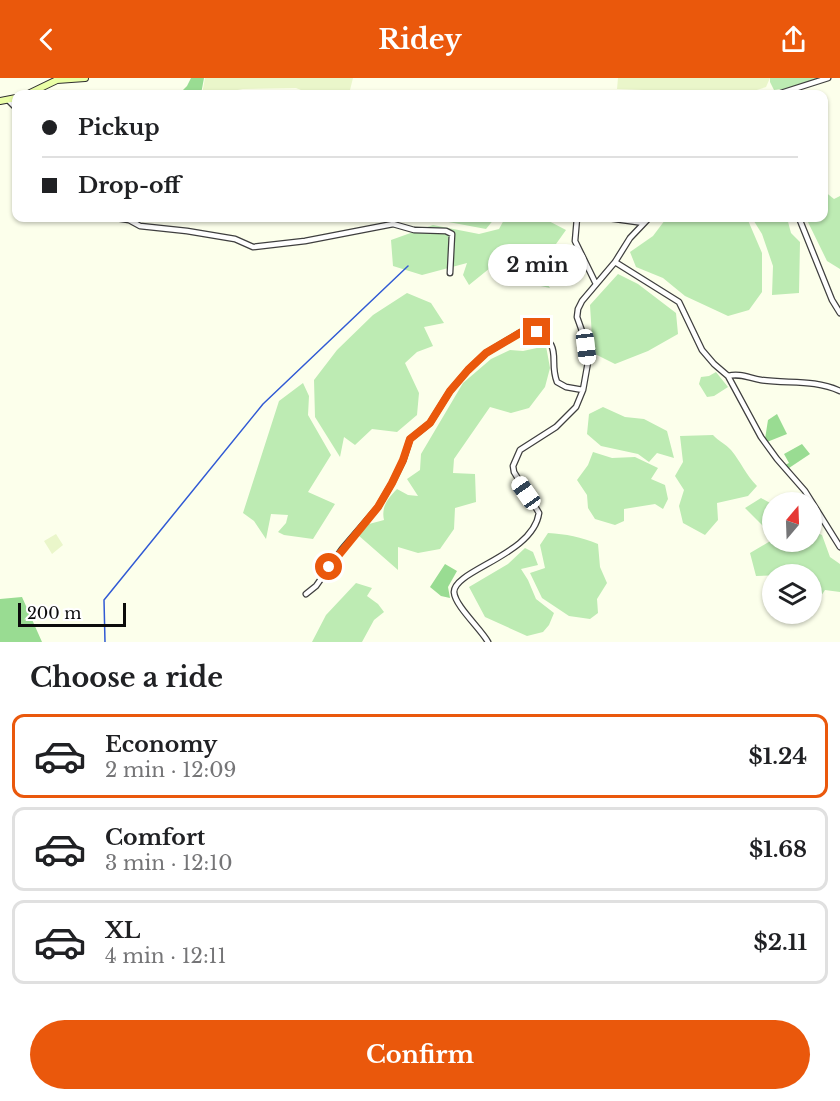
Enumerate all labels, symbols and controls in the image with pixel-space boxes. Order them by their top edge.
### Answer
icon: back [30,23,63,56]
text: Ridey [378,23,462,56]
icon: share [777,23,810,56]
text: Pickup [78,114,160,141]
text: Drop-off [78,172,180,199]
callout: 2 min [488,245,586,287]
text: 2 min [506,253,569,277]
route end [523,318,550,345]
car [575,328,597,366]
car [508,473,544,513]
north arrow [762,492,822,552]
map controls [762,492,822,624]
route start [315,553,342,580]
button: layers [762,564,822,624]
scale bar [18,600,126,628]
text: 200 m [27,603,81,623]
text: Choose a ride [30,661,223,694]
icon: car [33,729,87,783]
text: Economy [105,731,217,758]
text: $1.24 [749,743,807,770]
text: 2 min · 12:09 [105,758,236,782]
icon: car [33,822,87,876]
text: Comfort [105,824,205,851]
text: $1.68 [749,836,807,863]
text: 3 min · 12:10 [105,851,232,875]
icon: car [33,915,87,969]
text: XL [105,917,140,944]
text: $2.11 [754,929,807,956]
text: 4 min · 12:11 [105,944,226,968]
button: Confirm [30,1020,810,1089]

